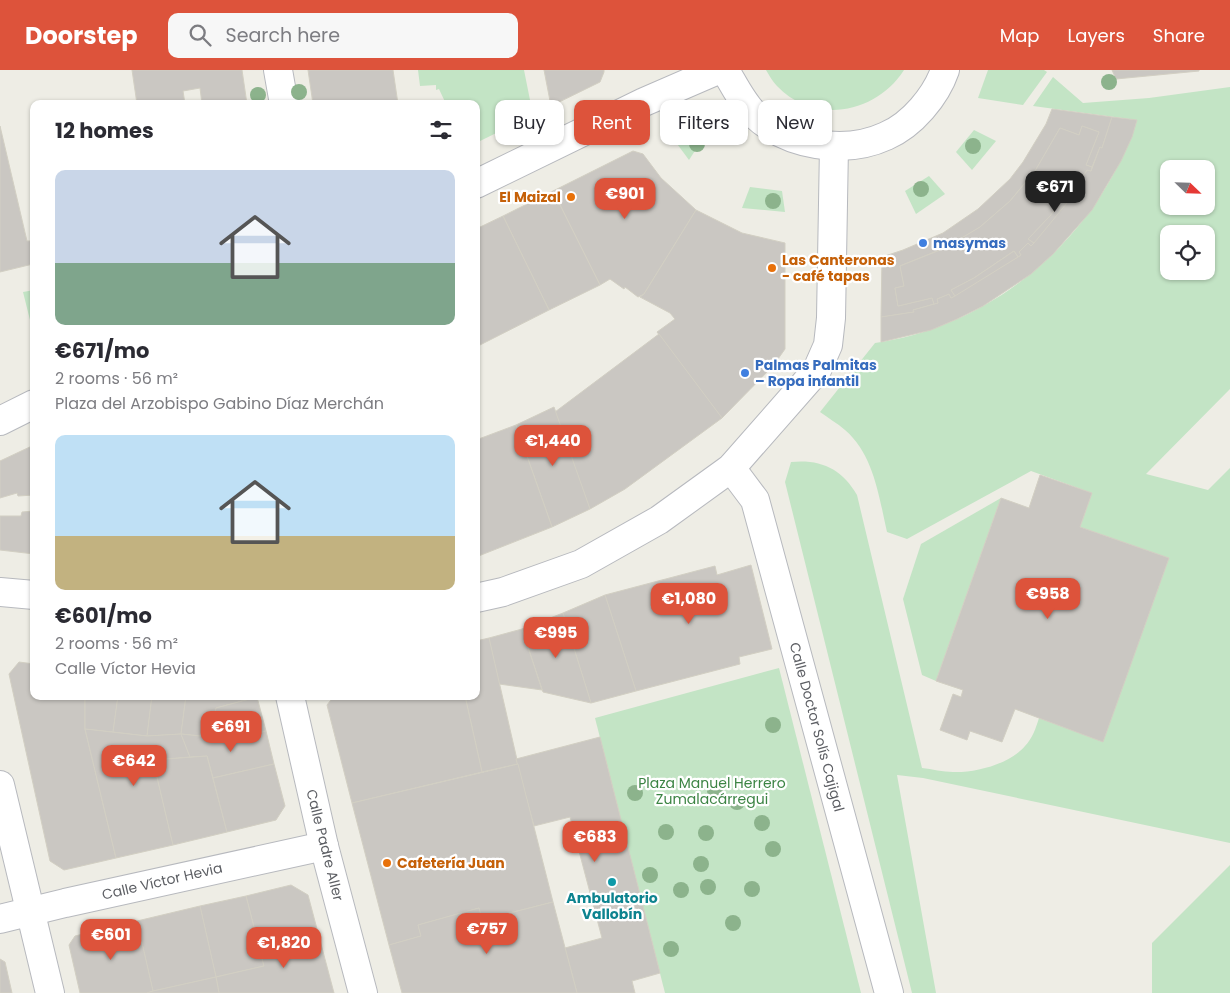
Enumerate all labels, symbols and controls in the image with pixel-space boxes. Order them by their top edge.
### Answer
search box [168,13,518,58]
text: Doorstep [25,19,138,52]
icon: search [186,21,214,49]
text: Search here [226,22,340,49]
text: Map [1000,23,1040,48]
text: Layers [1068,23,1125,48]
text: Share [1153,23,1205,48]
chip: Buy [495,100,564,145]
chip: Rent [574,100,650,145]
chip: Filters [660,100,748,145]
chip: New [758,100,832,145]
text: 12 homes [55,116,154,145]
icon: filters [427,116,455,144]
north arrow [1160,160,1215,215]
map controls [1160,160,1215,280]
pin: €671 [1025,170,1085,213]
text: €671 [1036,175,1074,198]
pin: €901 [595,178,655,220]
text: €901 [605,182,645,205]
place label: El Maizal [499,187,561,207]
marker: El Maizal [565,191,577,203]
icon: home [210,202,300,292]
button: locate [1160,225,1215,280]
place label: masymas [933,233,1006,253]
marker: masymas [917,237,929,249]
place label: Las Canteronas - café tapas [782,250,895,286]
marker: Las Canteronas - café tapas [766,262,778,274]
text: €671/mo [55,336,149,365]
place label: Palmas Palmitas – Ropa infantil [755,355,877,391]
text: 2 rooms · 56 m² [55,367,178,390]
marker: Palmas Palmitas – Ropa infantil [739,367,751,379]
text: Plaza del Arzobispo Gabino Díaz Merchán [55,392,384,415]
pin: €1,440 [512,424,594,467]
text: €1,440 [525,429,581,452]
icon: home [210,467,300,557]
pin: €958 [1018,578,1078,620]
pin: €1,080 [648,582,730,625]
text: €958 [1026,582,1070,605]
text: €1,080 [662,587,716,610]
text: €601/mo [55,601,152,630]
pin: €995 [526,616,586,659]
text: €995 [535,621,577,644]
text: 2 rooms · 56 m² [55,632,178,655]
street label: Calle Doctor Solís Cajigal [785,640,849,814]
text: Calle Víctor Hevia [55,657,196,680]
pin: €691 [201,710,261,753]
text: €691 [212,715,250,738]
pin: €642 [104,744,164,787]
text: €642 [113,749,155,772]
park label: Plaza Manuel Herrero Zumalacárregui [638,773,786,809]
street label: Calle Padre Aller [301,787,349,903]
pin: €683 [565,820,625,863]
text: €683 [574,825,616,848]
place label: Cafetería Juan [397,853,505,873]
street label: Calle Víctor Hevia [100,857,224,905]
marker: Cafetería Juan [381,857,393,869]
marker: Ambulatorio Vallobín [606,876,618,888]
place label: Ambulatorio Vallobín [566,888,658,924]
pin: €757 [457,912,517,955]
text: €757 [467,917,507,940]
pin: €601 [81,918,141,961]
text: €601 [91,923,131,946]
pin: €1,820 [243,926,325,969]
text: €1,820 [257,931,311,954]

